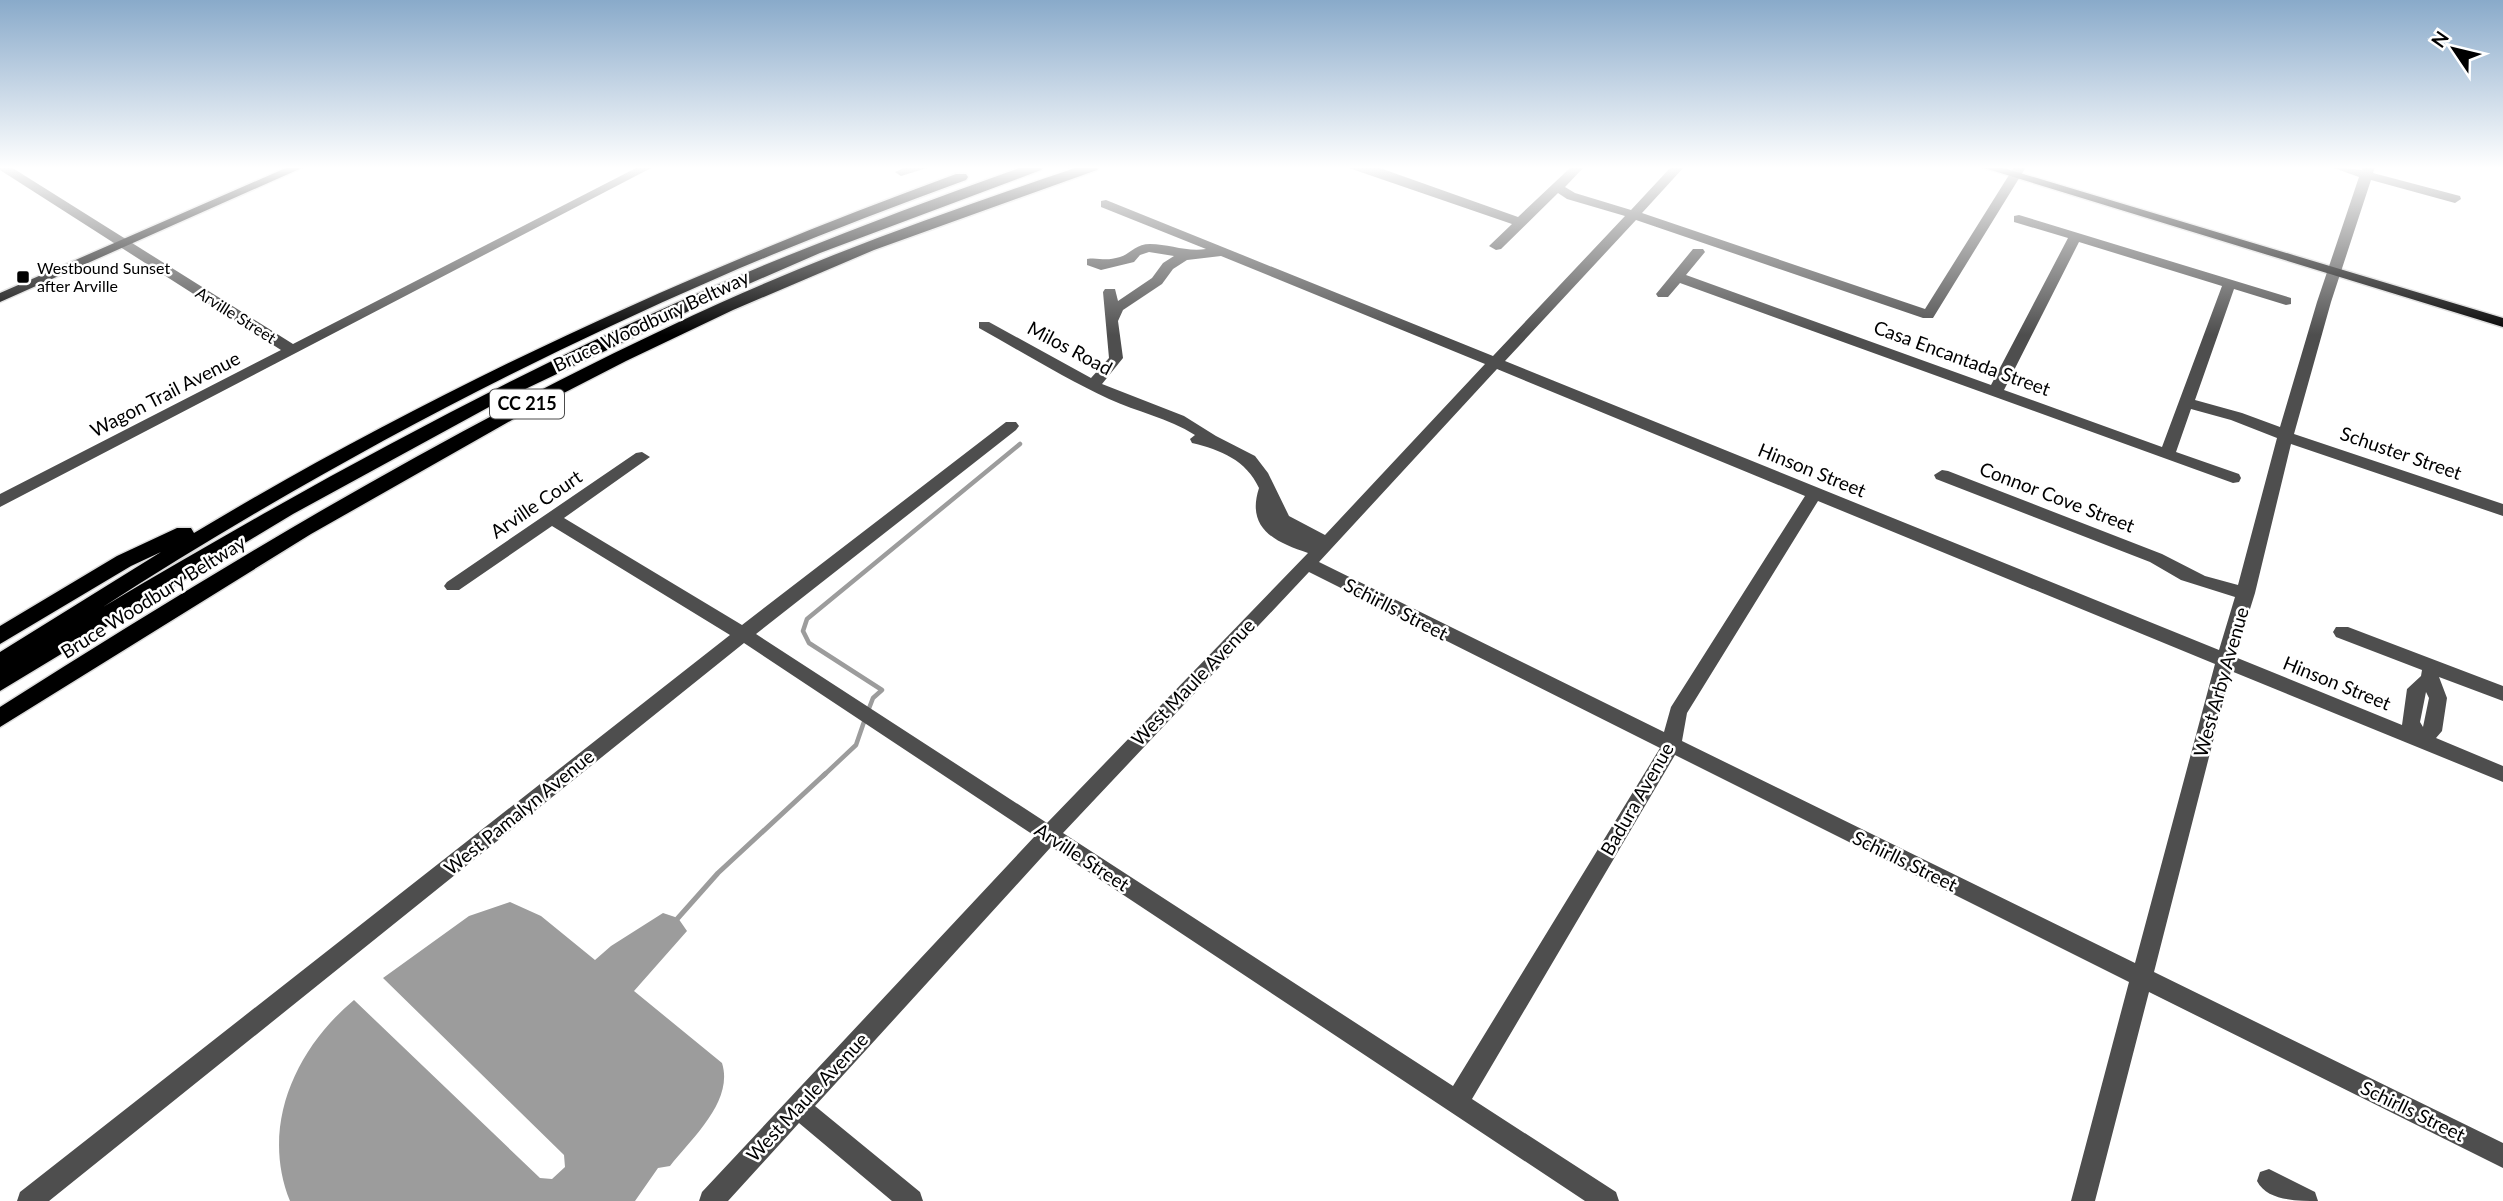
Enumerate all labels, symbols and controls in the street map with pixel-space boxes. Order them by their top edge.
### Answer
north arrow [2419,14,2489,84]
text: N [2426,26,2453,52]
place label: Westbound Sunset after Arville [37,258,170,295]
street label: Bruce Woodbury Beltway [549,265,753,376]
marker: Westbound Sunset after Arville [15,269,31,285]
street label: Arville Street [193,282,280,347]
street label: Casa Encantada Street [1871,315,2054,400]
street label: Milos Road [1024,316,1116,379]
street label: Wagon Trail Avenue [86,346,243,441]
road number: CC 215 [490,390,564,418]
street label: Schuster Street [2337,421,2465,484]
street label: Hinson Street [1755,438,1870,502]
street label: Connor Cove Street [1976,456,2138,537]
street label: Arville Court [486,464,586,543]
street label: Bruce Woodbury Beltway [56,530,250,663]
street label: Schirlls Street [1340,573,1452,645]
street label: West Arby Avenue [2188,604,2253,759]
street label: West Maule Avenue [1126,613,1259,750]
street label: Hinson Street [2280,651,2395,715]
street label: Badura Avenue [1595,738,1678,859]
street label: West Pamalyn Avenue [439,744,598,879]
street label: Arville Street [1031,818,1134,896]
street label: Schirlls Street [1849,825,1961,896]
street label: West Maule Avenue [741,1028,872,1166]
street label: Schirlls Street [2357,1075,2469,1146]

